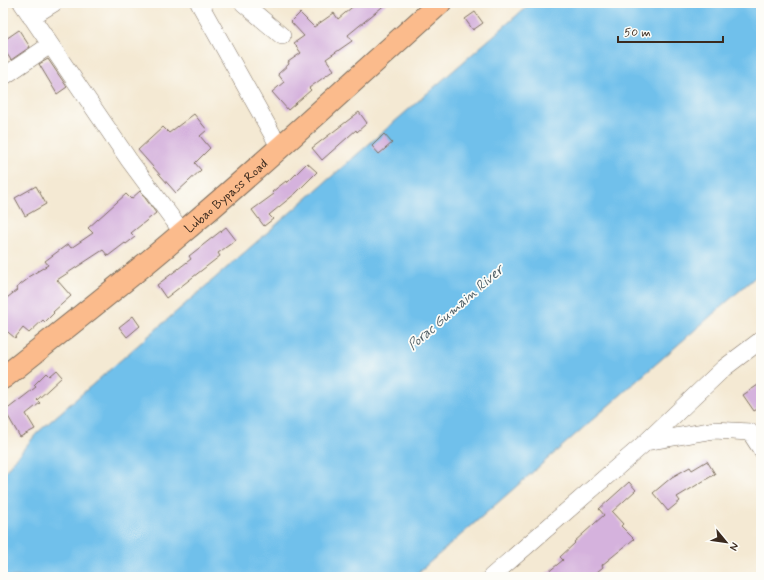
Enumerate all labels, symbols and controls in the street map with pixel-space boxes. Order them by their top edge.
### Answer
scale bar [618,18,723,44]
text: 50 m [624,25,651,41]
street label: Lubao Bypass Road [181,156,272,237]
water label: Porac Gumain River [404,260,509,354]
north arrow [706,522,746,562]
text: N [726,540,742,553]

